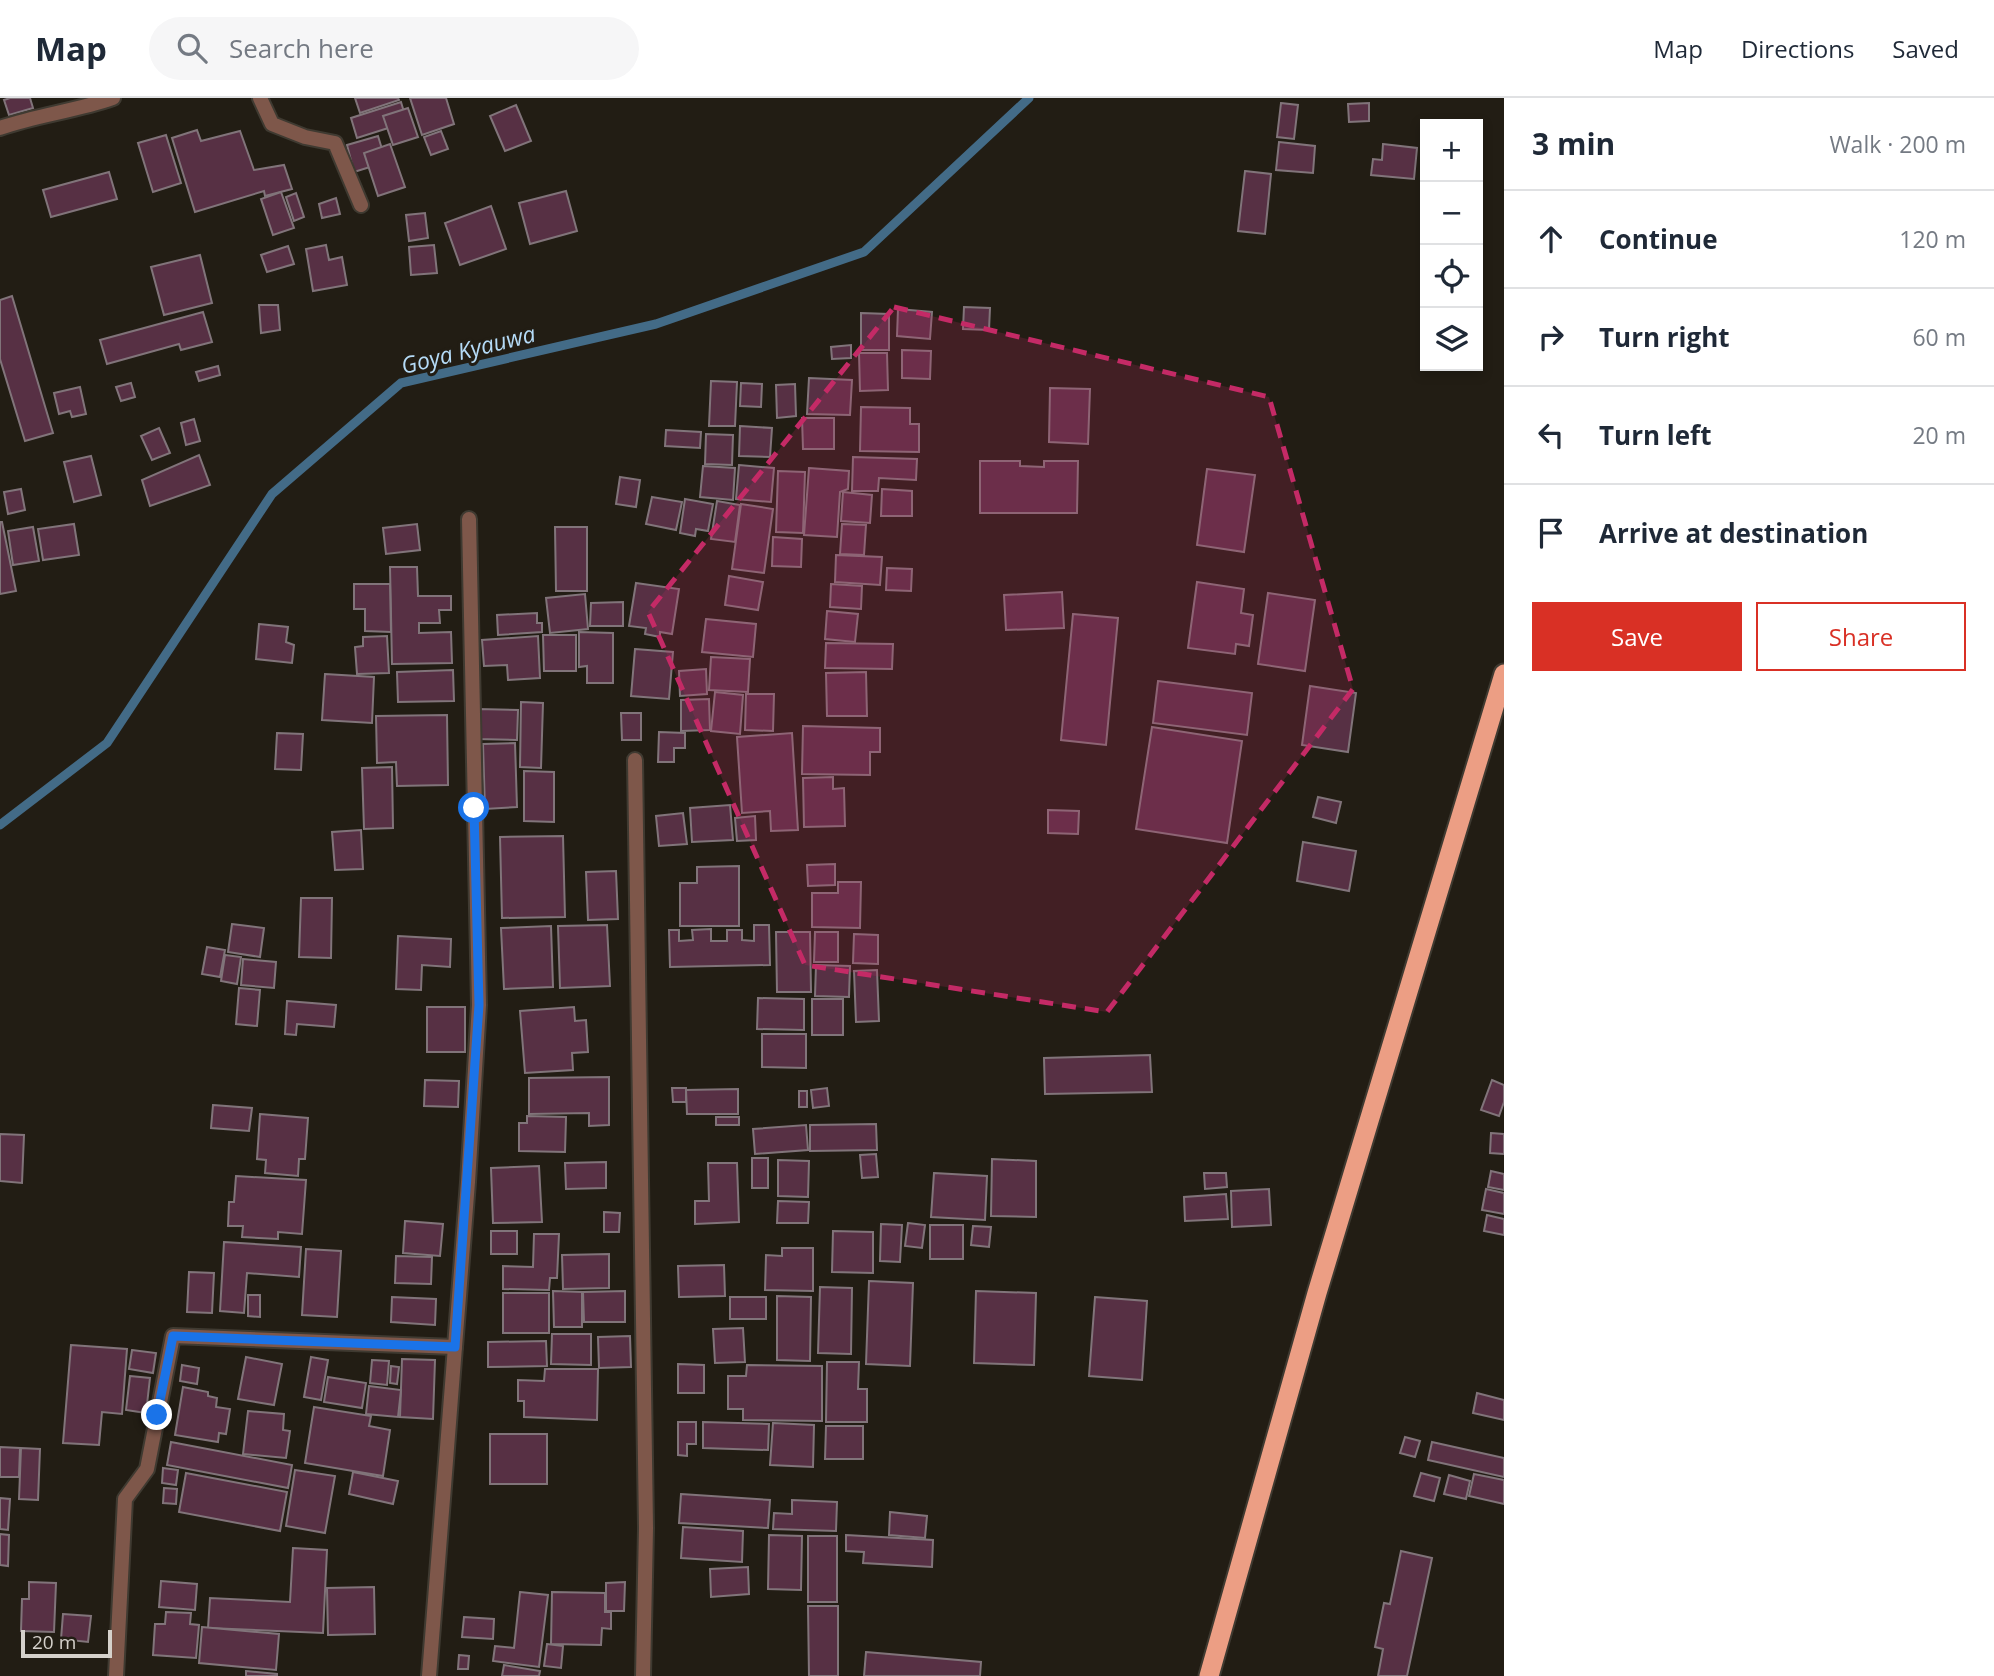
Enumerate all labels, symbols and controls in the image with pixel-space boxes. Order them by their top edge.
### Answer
search box [149,17,639,80]
text: Map [35,26,107,71]
icon: search [173,29,211,67]
text: Search here [229,30,374,66]
text: Map [1653,32,1703,65]
text: Directions [1741,32,1854,65]
text: Saved [1892,32,1959,65]
map controls [1420,119,1483,371]
button: + [1420,119,1483,182]
text: 3 min [1532,123,1615,164]
text: Walk · 200 m [1829,128,1966,160]
button: − [1420,182,1483,245]
icon: ahead [1532,220,1570,258]
text: Continue [1599,221,1718,257]
text: 120 m [1899,223,1966,255]
button: locate [1420,245,1483,308]
button: layers [1420,308,1483,371]
water label: Goya Kyauwa [397,317,539,381]
icon: right [1532,318,1570,356]
text: Turn right [1599,319,1730,355]
text: 60 m [1912,321,1966,353]
icon: left [1532,416,1570,454]
text: Turn left [1599,417,1711,453]
text: 20 m [1912,419,1966,451]
icon: arrive [1532,514,1570,552]
text: Arrive at destination [1599,515,1868,551]
button: Save [1532,602,1742,671]
button: Share [1756,602,1966,671]
route start [458,792,489,823]
route end [141,1399,172,1430]
scale bar [21,1627,112,1659]
text: 20 m [32,1629,76,1655]

